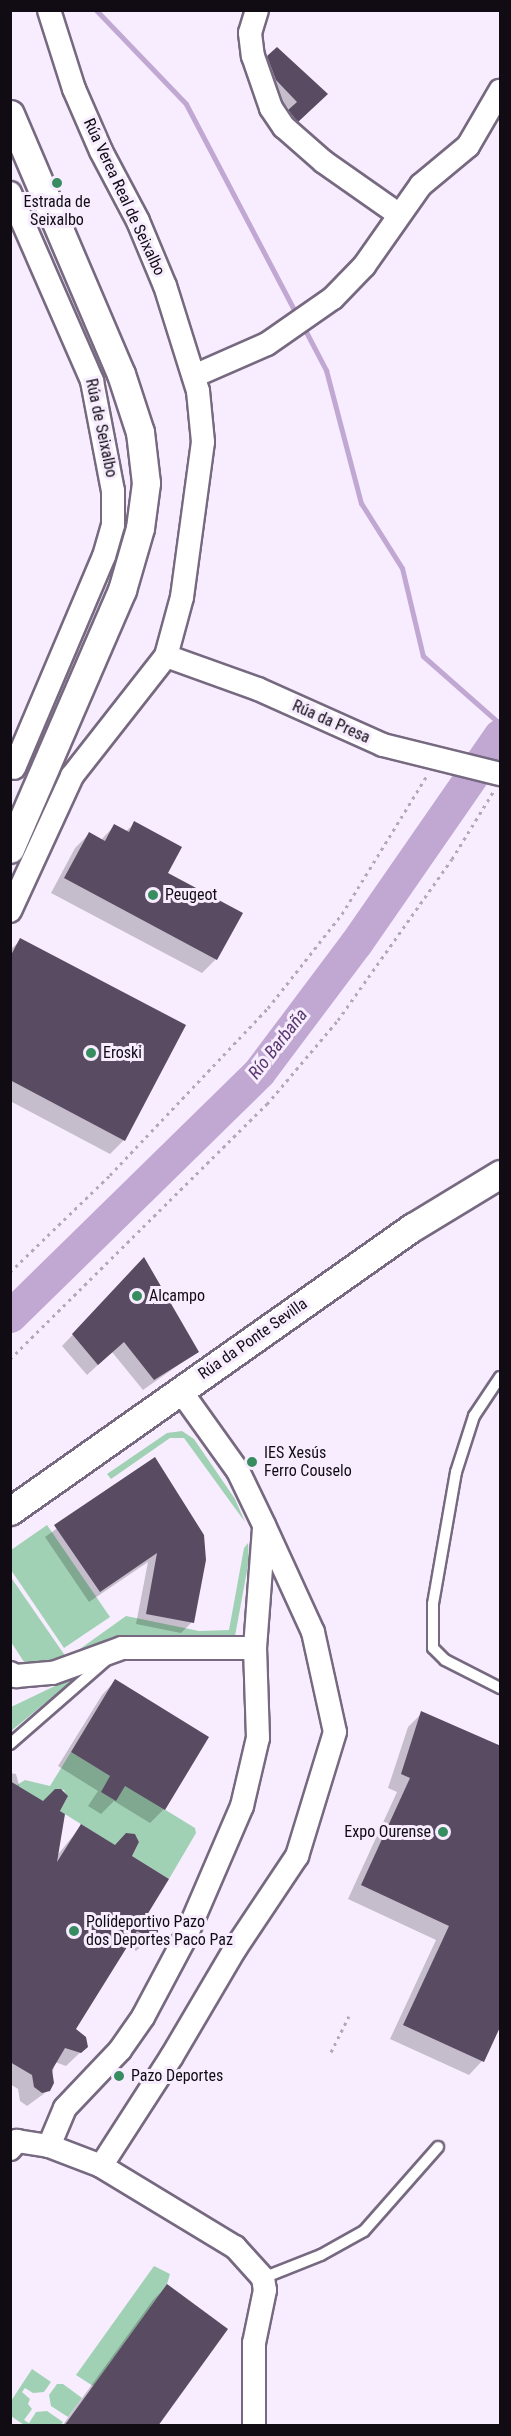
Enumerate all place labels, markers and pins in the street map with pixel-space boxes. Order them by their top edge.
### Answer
marker: Estrada de Seixalbo [50,176,64,190]
place label: Estrada de Seixalbo [24,192,90,230]
place label: Peugeot [165,885,217,905]
marker: Peugeot [146,888,160,902]
place label: Eroski [103,1043,142,1063]
marker: Eroski [84,1046,98,1060]
place label: Alcampo [149,1286,205,1306]
marker: Alcampo [130,1289,144,1303]
place label: IES Xesús Ferro Couselo [264,1443,352,1481]
marker: IES Xesús Ferro Couselo [245,1455,259,1469]
place label: Expo Ourense [344,1822,431,1842]
marker: Expo Ourense [436,1825,450,1839]
place label: Polideportivo Pazo dos Deportes Paco Paz [86,1912,233,1950]
marker: Polideportivo Pazo dos Deportes Paco Paz [67,1924,81,1938]
place label: Pazo Deportes [131,2066,223,2086]
marker: Pazo Deportes [112,2069,126,2083]

